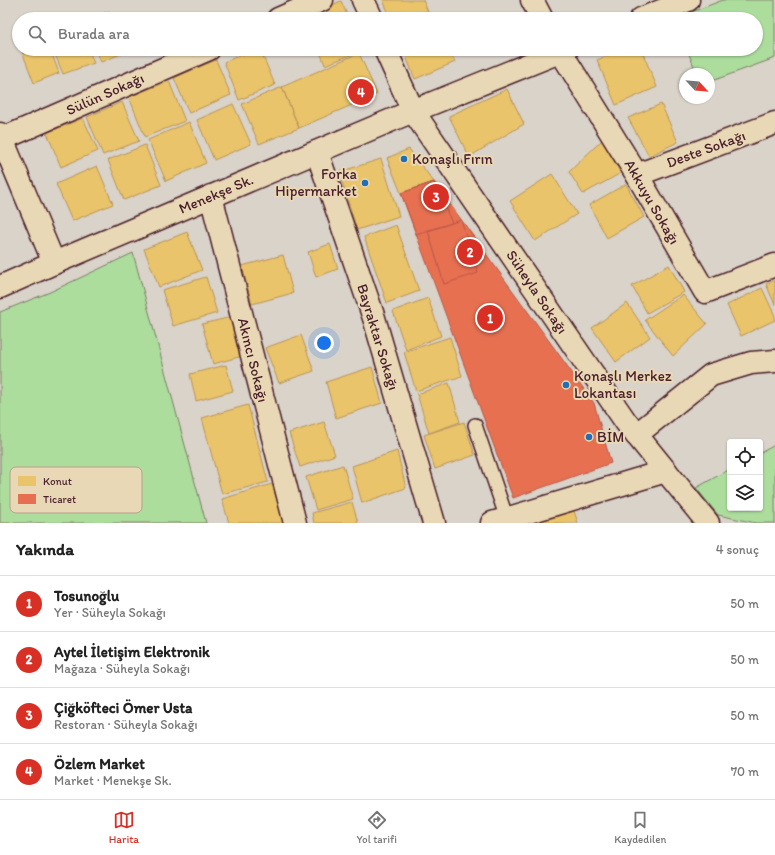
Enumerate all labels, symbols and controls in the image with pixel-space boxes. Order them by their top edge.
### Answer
search box [12,12,763,56]
icon: search [26,23,48,45]
text: Burada ara [58,25,130,43]
north arrow [679,68,715,104]
street label: Sülün Sokağı [63,69,147,119]
pin: 4 [348,77,374,107]
street label: Deste Sokağı [664,126,748,172]
place label: Konaşlı Fırın [412,150,493,168]
marker: Konaşlı Fırın [399,154,409,164]
street label: Akkuyu Sokağı [620,156,684,248]
place label: Forka Hipermarket [275,165,358,200]
street label: Menekşe Sk. [176,170,256,218]
marker: Forka Hipermarket [360,178,370,188]
pin: 3 [423,182,449,212]
pin: 2 [457,237,483,267]
street label: Süheyla Sokağı [502,247,572,337]
street label: Bayraktar Sokağı [353,282,403,392]
pin: 1 [477,303,503,333]
street label: Akıncı Sokağı [234,316,272,404]
your location [314,333,334,353]
place label: Konaşlı Merkez Lokantası [574,367,672,402]
marker: Konaşlı Merkez Lokantası [561,380,571,390]
place label: BİM [597,428,624,446]
marker: BİM [584,432,594,442]
map controls [727,439,763,511]
button: locate [727,439,763,475]
legend [10,467,142,513]
text: Konut [43,475,72,488]
button: layers [727,475,763,511]
text: Ticaret [43,493,76,506]
text: Yakında [16,539,74,559]
text: 4 sonuç [716,542,759,557]
text: Tosunoğlu [54,587,119,605]
text: 1 [26,596,32,611]
text: 50 m [730,596,759,611]
text: Yer · Süheyla Sokağı [54,605,166,620]
text: Aytel İletişim Elektronik [54,643,210,661]
text: 2 [26,652,32,667]
text: 50 m [730,652,759,667]
text: Mağaza · Süheyla Sokağı [54,661,190,676]
text: Çiğköfteci Ömer Usta [54,699,192,717]
text: 3 [25,708,33,723]
text: 50 m [730,708,759,723]
text: Restoran · Süheyla Sokağı [54,717,198,732]
text: Özlem Market [54,755,145,773]
text: 4 [25,764,33,779]
text: 70 m [731,764,759,779]
text: Market · Menekşe Sk. [54,773,172,788]
tab: Harita [109,809,139,846]
tab: Yol tarifi [356,809,397,846]
tab: Kaydedilen [614,809,666,846]

